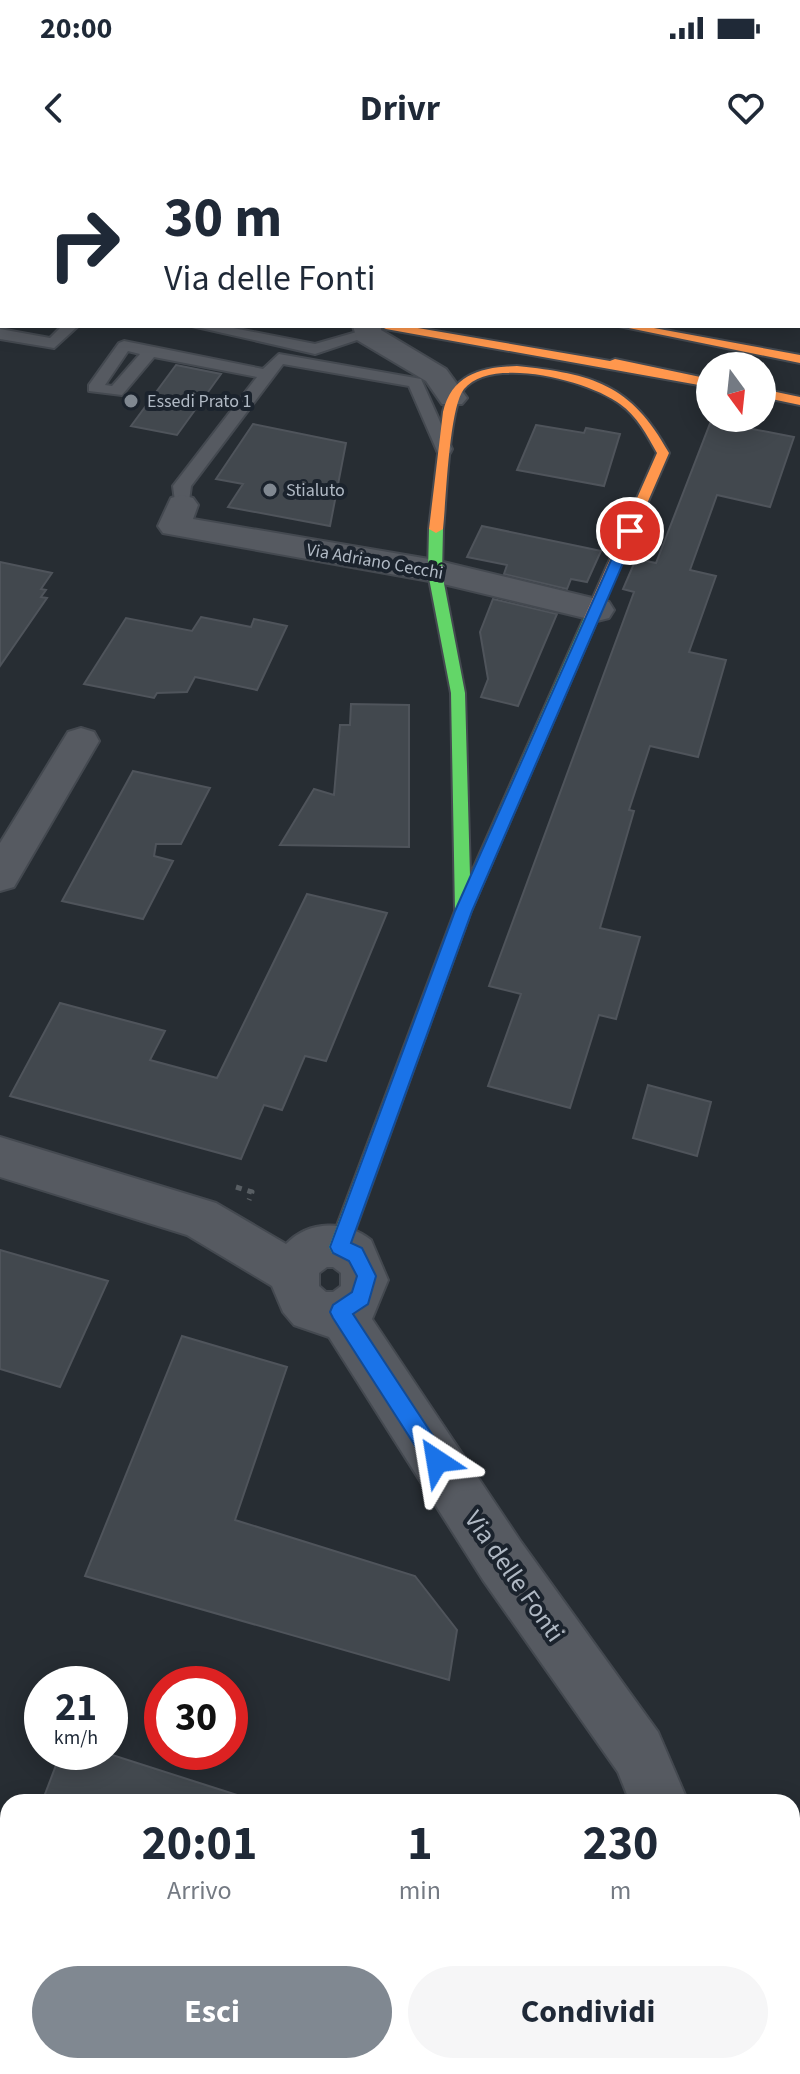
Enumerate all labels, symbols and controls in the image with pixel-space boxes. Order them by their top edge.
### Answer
text: 20:00 [40,7,112,50]
text: Drivr [360,83,440,134]
icon: back [32,86,76,130]
icon: heart [724,86,768,130]
text: 30 m [164,179,282,258]
icon: right [32,192,136,296]
text: Via delle Fonti [164,253,376,304]
north arrow [696,352,776,432]
map controls [696,352,776,432]
place label: Essedi Prato 1 [147,389,252,414]
marker: Essedi Prato 1 [122,392,140,410]
place label: Stialuto [286,478,345,503]
marker: Stialuto [261,481,279,499]
pin [596,497,664,565]
icon: arrive [608,509,652,553]
street label: Via Adriano Cecchi [305,537,445,586]
position arrow [395,1419,479,1503]
street label: Via delle Fonti [456,1503,574,1649]
speed limit sign: 30 [144,1666,248,1770]
text: 21 [55,1679,97,1736]
text: km/h [54,1724,98,1752]
text: 20:01 [141,1810,257,1878]
text: 1 [407,1810,433,1878]
text: 230 [582,1810,658,1878]
text: Arrivo [167,1872,232,1909]
text: min [399,1872,441,1909]
text: m [610,1872,631,1909]
button: Esci [32,1966,392,2058]
button: Condividi [408,1966,768,2058]

